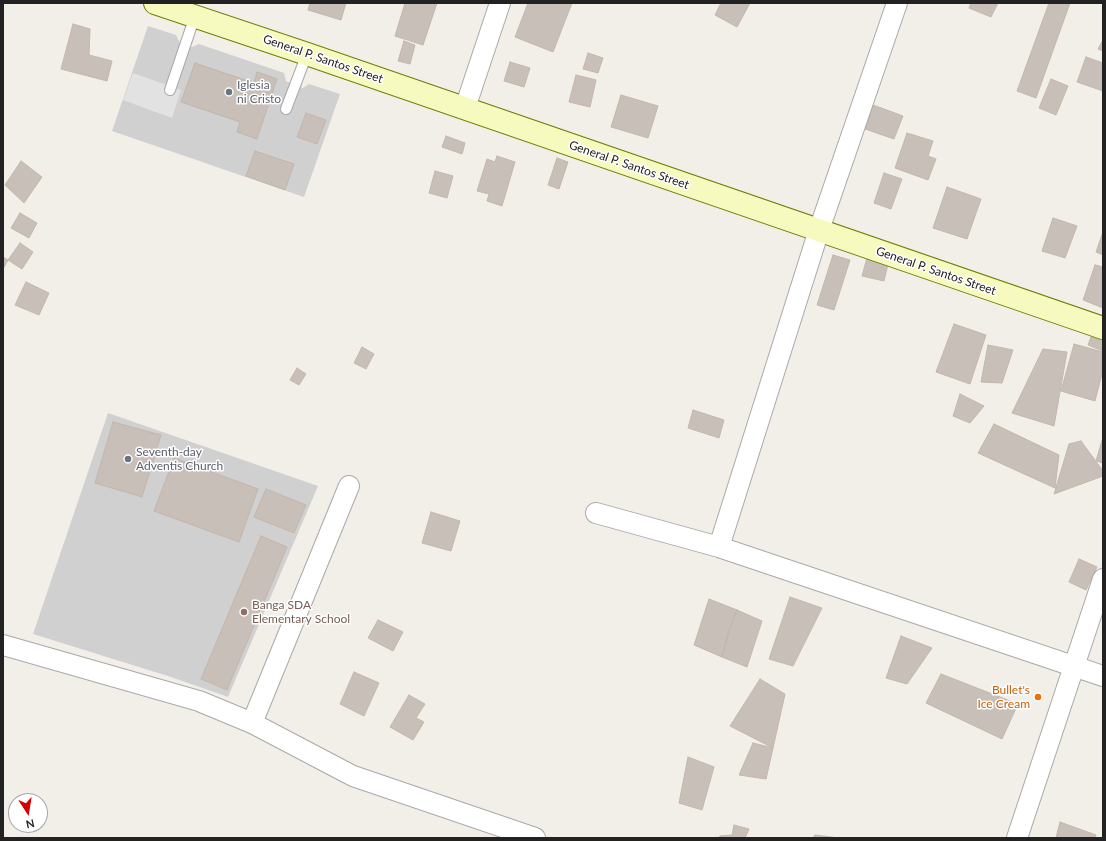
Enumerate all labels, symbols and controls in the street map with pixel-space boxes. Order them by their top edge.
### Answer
street label: General P. Santos Street [261,32,385,86]
place label: Iglesia ni Cristo [237,78,281,106]
marker: Iglesia ni Cristo [224,87,234,97]
street label: General P. Santos Street [567,138,691,192]
street label: General P. Santos Street [874,244,998,298]
place label: Seventh-day Adventis Church [136,445,223,473]
marker: Seventh-day Adventis Church [123,454,133,464]
place label: Banga SDA Elementary School [252,598,350,626]
marker: Banga SDA Elementary School [239,607,249,617]
place label: Bullet's Ice Cream [978,683,1030,711]
marker: Bullet's Ice Cream [1033,692,1043,702]
north arrow [8,793,48,833]
text: N [25,817,36,831]

